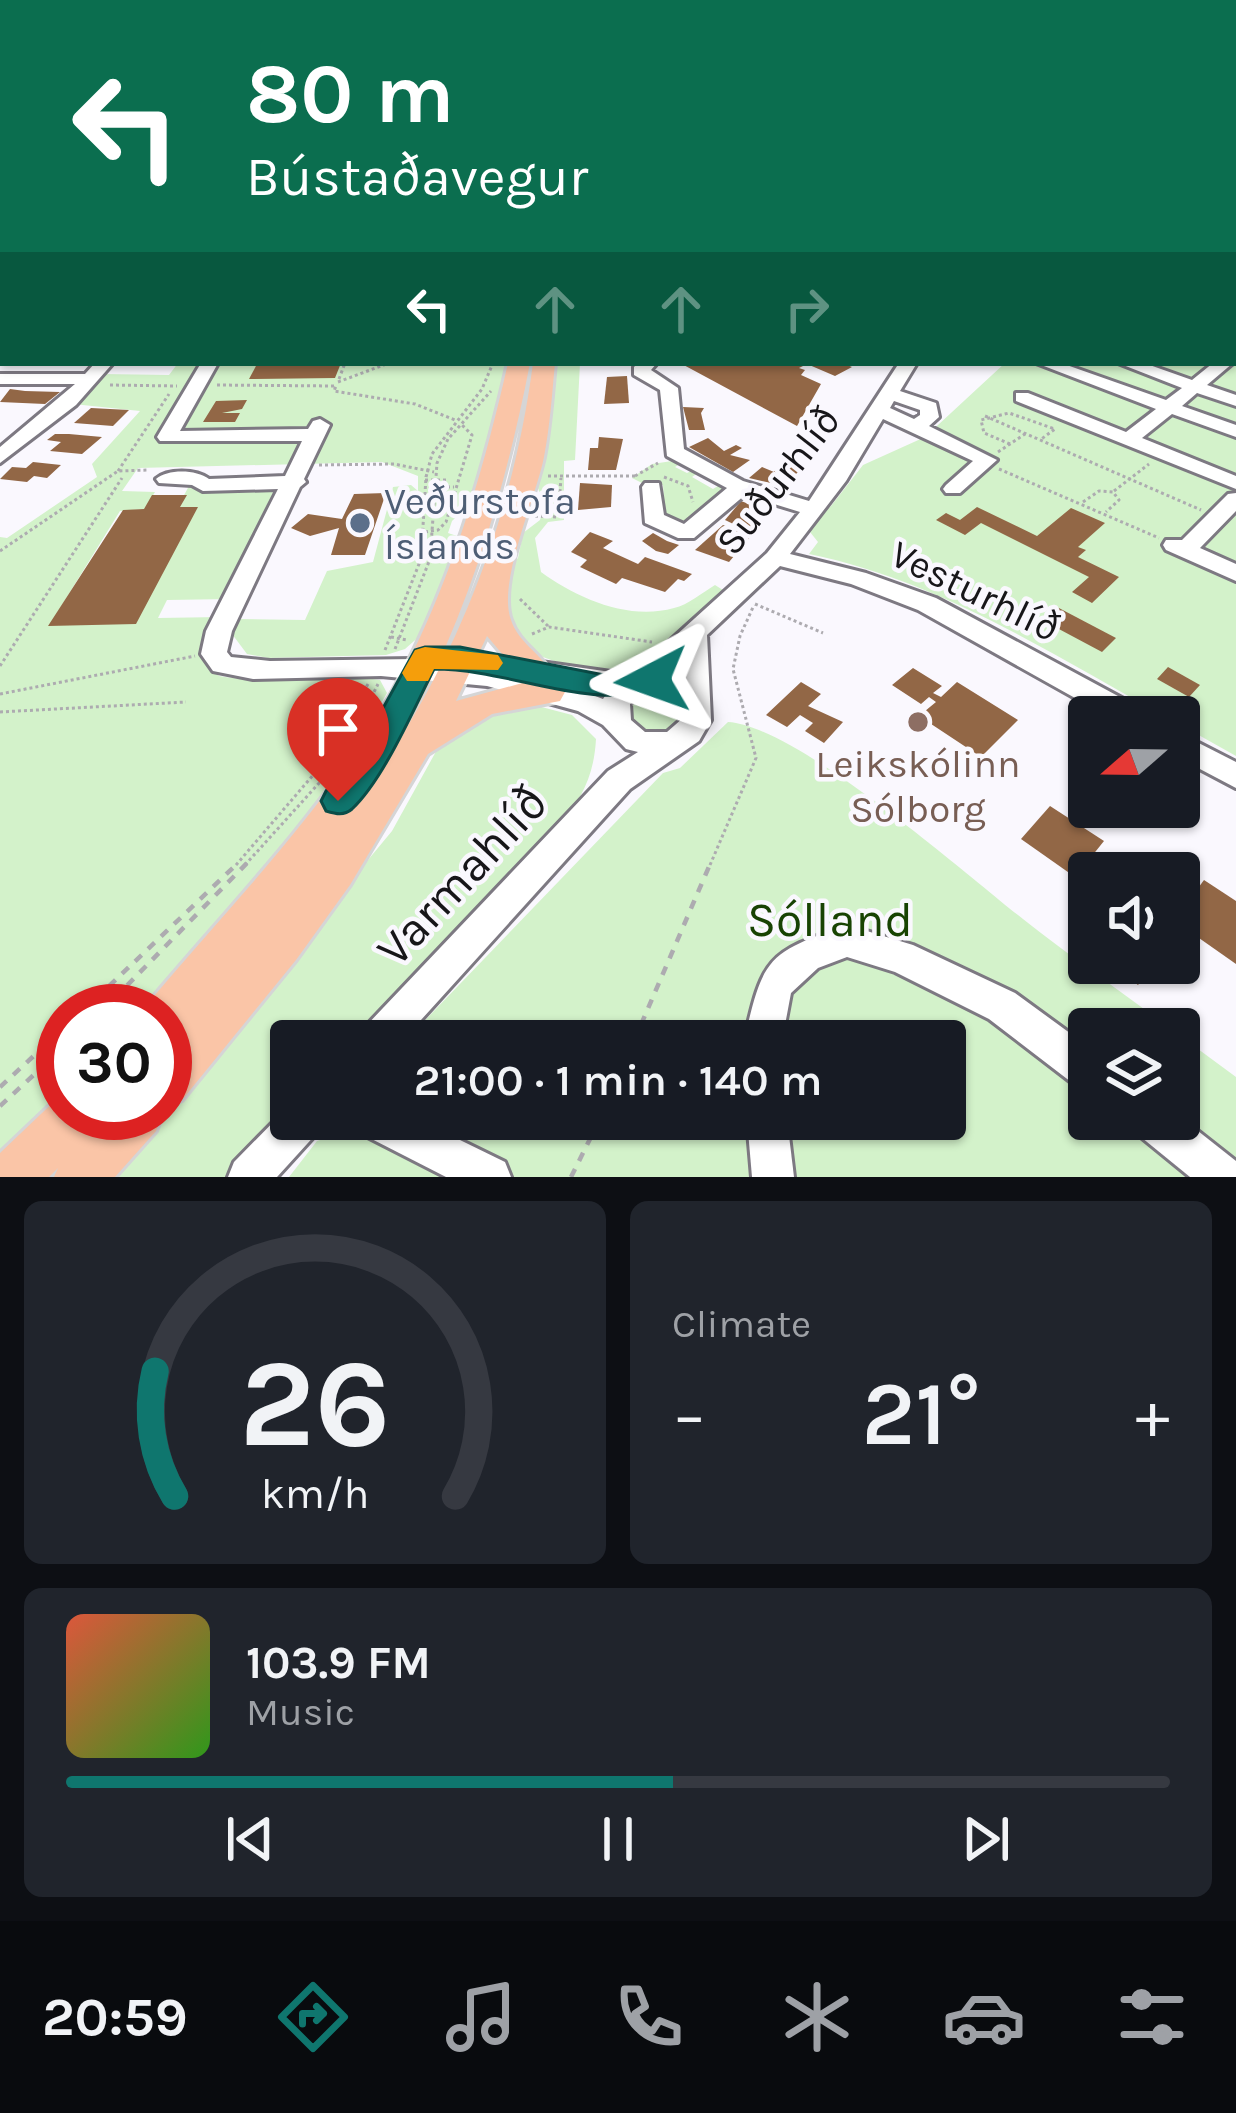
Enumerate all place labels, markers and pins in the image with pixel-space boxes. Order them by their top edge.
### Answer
place label: Veðurstofa Íslands [384,478,576,569]
marker: Veðurstofa Íslands [347,510,373,536]
pin [287,678,389,801]
marker: Leikskólinn Sólborg [905,709,931,735]
place label: Leikskólinn Sólborg [815,741,1021,832]

